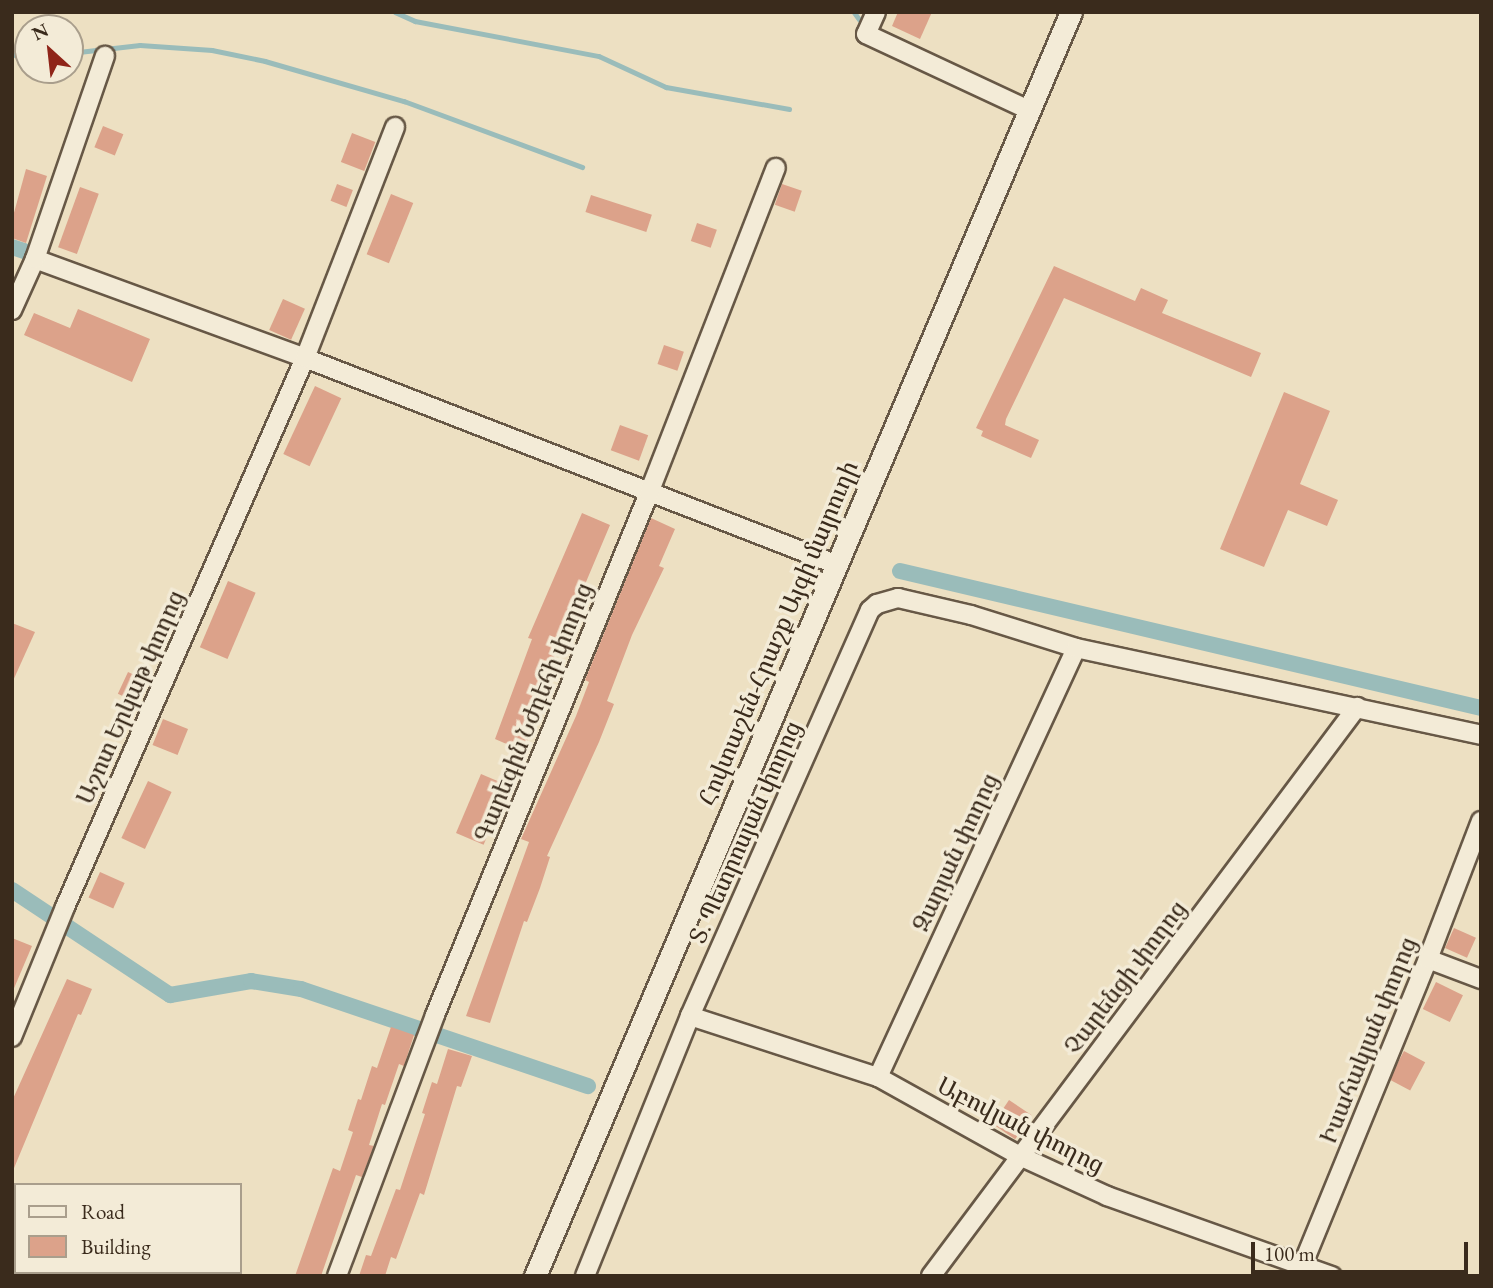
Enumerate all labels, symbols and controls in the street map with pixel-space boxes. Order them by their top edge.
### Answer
north arrow [14,14,84,84]
text: N [28,17,53,46]
street label: Հովտաշեն-Հրաշք Այգի մայրուղի [692,456,864,810]
street label: Գարեգին Նժդեհի փողոց [468,578,598,846]
street label: Աշոտ Երկաթ փողոց [70,586,190,808]
street label: Տ. Պետրոսյան փողոց [683,716,807,948]
street label: Զարյան փողոց [906,768,1004,936]
street label: Չարենցի փողոց [1058,894,1192,1060]
street label: Իսահակյան փողոց [1313,933,1423,1147]
street label: Աբովյան փողոց [933,1070,1109,1180]
legend [14,1183,242,1274]
text: Road [81,1198,125,1225]
scale bar [1255,1228,1472,1272]
text: Building [81,1233,151,1260]
text: 100 m [1264,1240,1315,1267]

